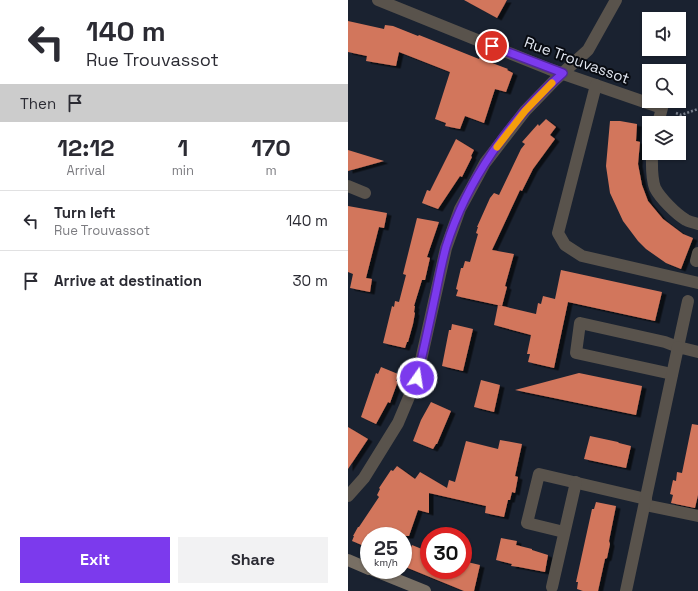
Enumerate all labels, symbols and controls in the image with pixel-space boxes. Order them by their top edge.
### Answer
map controls [642,12,686,160]
button: sound [642,12,686,56]
text: 140 m [86,13,166,49]
icon: left [20,16,72,68]
pin [475,29,509,63]
street label: Rue Trouvassot [522,32,632,88]
icon: arrive [481,35,503,57]
text: Rue Trouvassot [86,48,219,71]
button: search [642,64,686,108]
icon: arrive [64,92,86,114]
text: Then [20,94,56,113]
button: layers [642,116,686,160]
text: 12:12 [57,132,115,163]
text: 1 [177,132,188,163]
text: 170 [251,132,291,163]
text: Arrival [67,162,105,179]
text: min [172,162,194,179]
text: m [265,162,277,179]
text: Turn left [54,203,116,222]
icon: left [20,210,42,232]
text: 140 m [286,211,328,230]
text: Rue Trouvassot [54,222,150,239]
icon: arrive [20,270,42,292]
text: Arrive at destination [54,271,202,290]
text: 30 m [293,271,328,290]
position arrow [396,357,438,399]
speed limit sign: 30 [420,527,472,579]
text: 25 [374,535,398,561]
button: Exit [20,537,170,583]
button: Share [178,537,328,583]
text: km/h [374,556,398,569]

